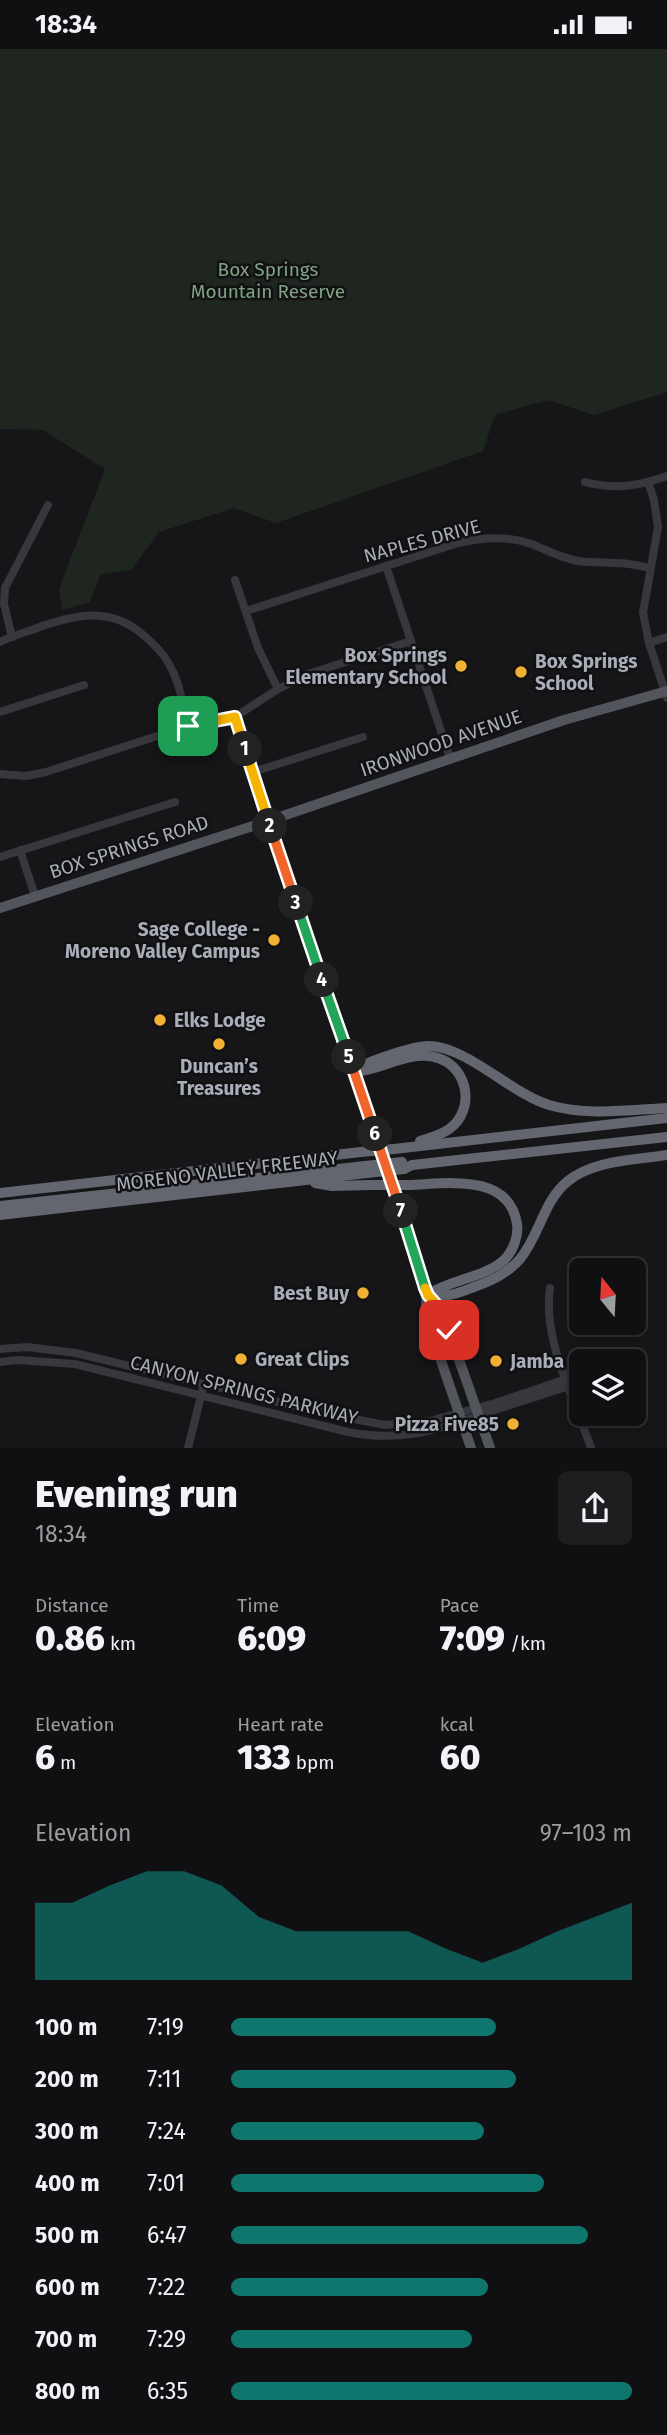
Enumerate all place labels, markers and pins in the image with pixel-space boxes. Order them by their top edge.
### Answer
place label: Box Springs Elementary School [285,644,447,689]
place label: Box Springs School [535,650,637,695]
marker: Box Springs Elementary School [453,658,469,674]
marker: Box Springs School [513,664,529,680]
pin [158,696,218,756]
pin: 1 [228,731,262,767]
pin: 2 [252,809,288,843]
pin: 3 [278,885,314,921]
place label: Sage College - Moreno Valley Campus [65,918,260,963]
marker: Sage College - Moreno Valley Campus [266,932,282,948]
pin: 4 [304,963,340,997]
place label: Elks Lodge [174,1009,266,1032]
marker: Elks Lodge [152,1012,168,1028]
marker: Duncan’s Treasures [211,1036,227,1052]
pin: 5 [332,1039,366,1075]
place label: Duncan’s Treasures [177,1055,261,1100]
pin: 6 [358,1117,392,1151]
pin: 7 [384,1193,418,1229]
place label: Best Buy [273,1282,349,1305]
marker: Best Buy [355,1285,371,1301]
pin [419,1300,479,1360]
place label: Great Clips [255,1348,349,1371]
place label: Jamba [509,1350,564,1373]
marker: Great Clips [233,1351,249,1367]
marker: Jamba [488,1353,504,1369]
place label: Pizza Five85 [395,1413,499,1436]
marker: Pizza Five85 [505,1416,521,1432]

